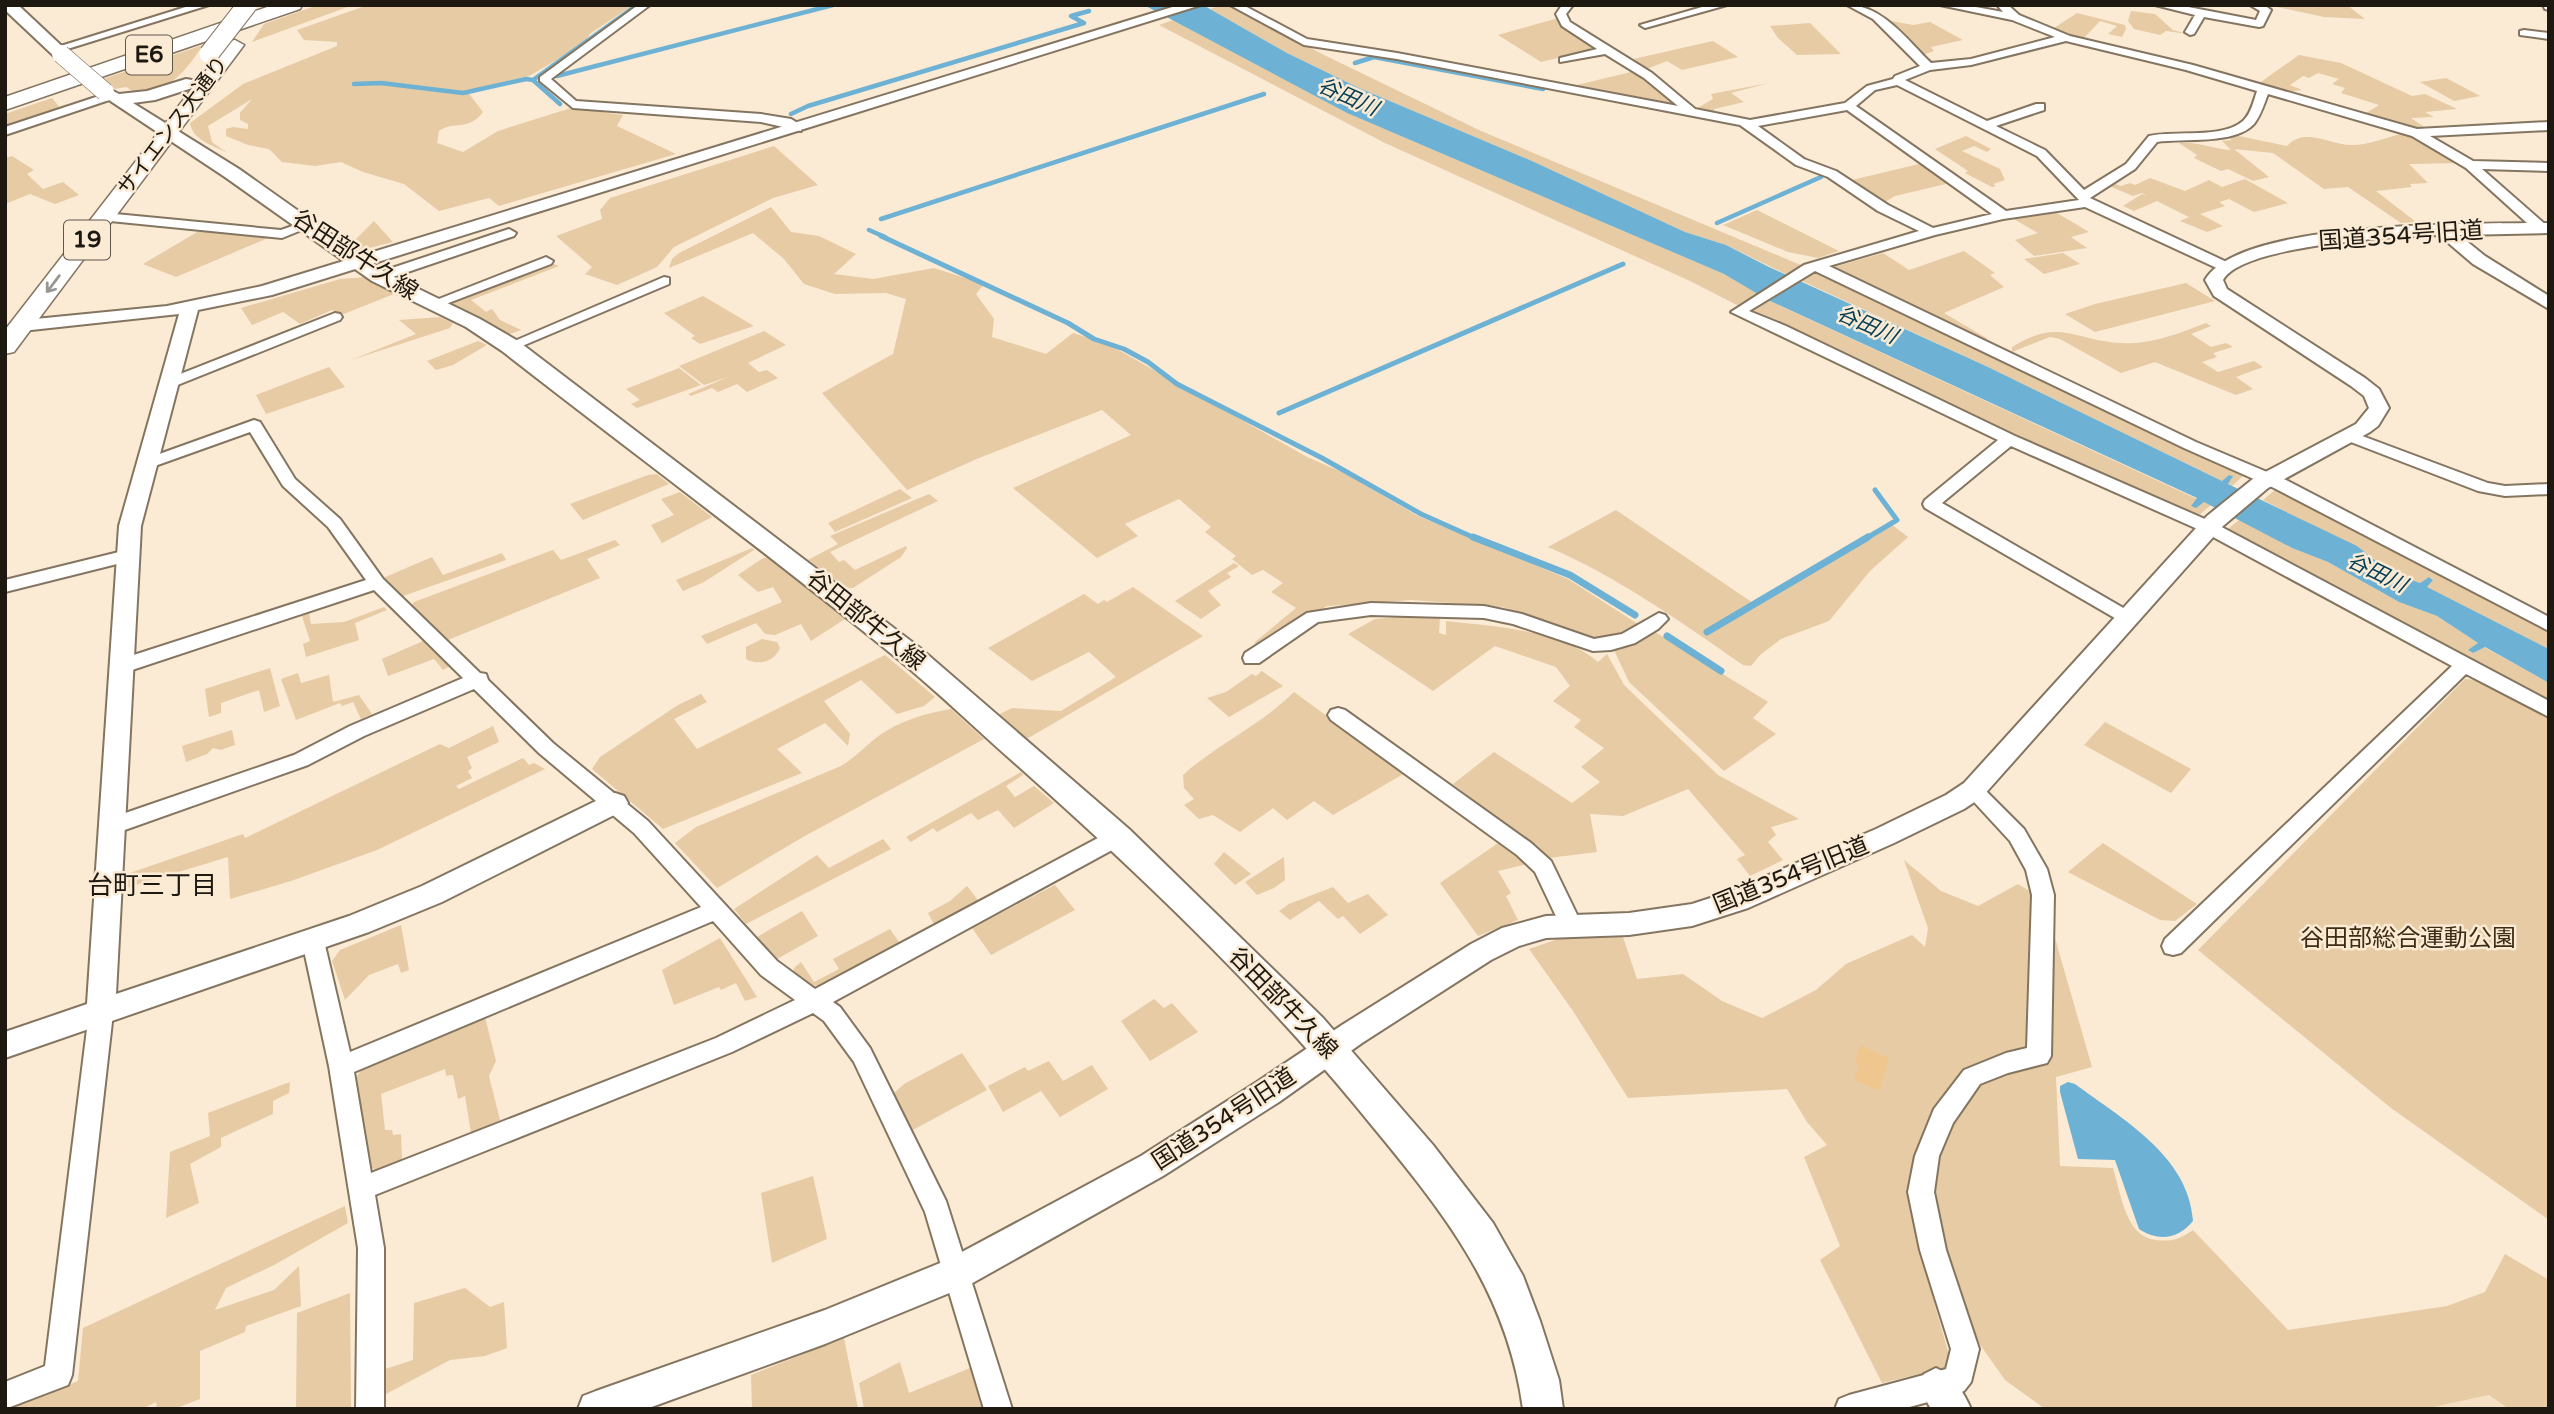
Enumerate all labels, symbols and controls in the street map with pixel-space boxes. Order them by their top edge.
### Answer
road number: E6 [126,36,172,74]
street label: サイエンス大通り [113,52,233,200]
water label: 谷田川 [1314,73,1384,122]
street label: 谷田部牛久線 [287,204,423,306]
street label: 国道354号旧道 [2318,216,2484,256]
road number: 19 [64,220,110,260]
one-way arrow [46,275,61,293]
water label: 谷田川 [1833,301,1903,350]
water label: 谷田川 [2343,548,2413,599]
street label: 谷田部牛久線 [801,563,931,677]
street label: 国道354号旧道 [1709,831,1873,919]
district label: 台町三丁目 [87,870,217,901]
park label: 谷田部総合運動公園 [2300,924,2516,953]
street label: 谷田部牛久線 [1223,941,1343,1065]
street label: 国道354号旧道 [1147,1062,1301,1176]

